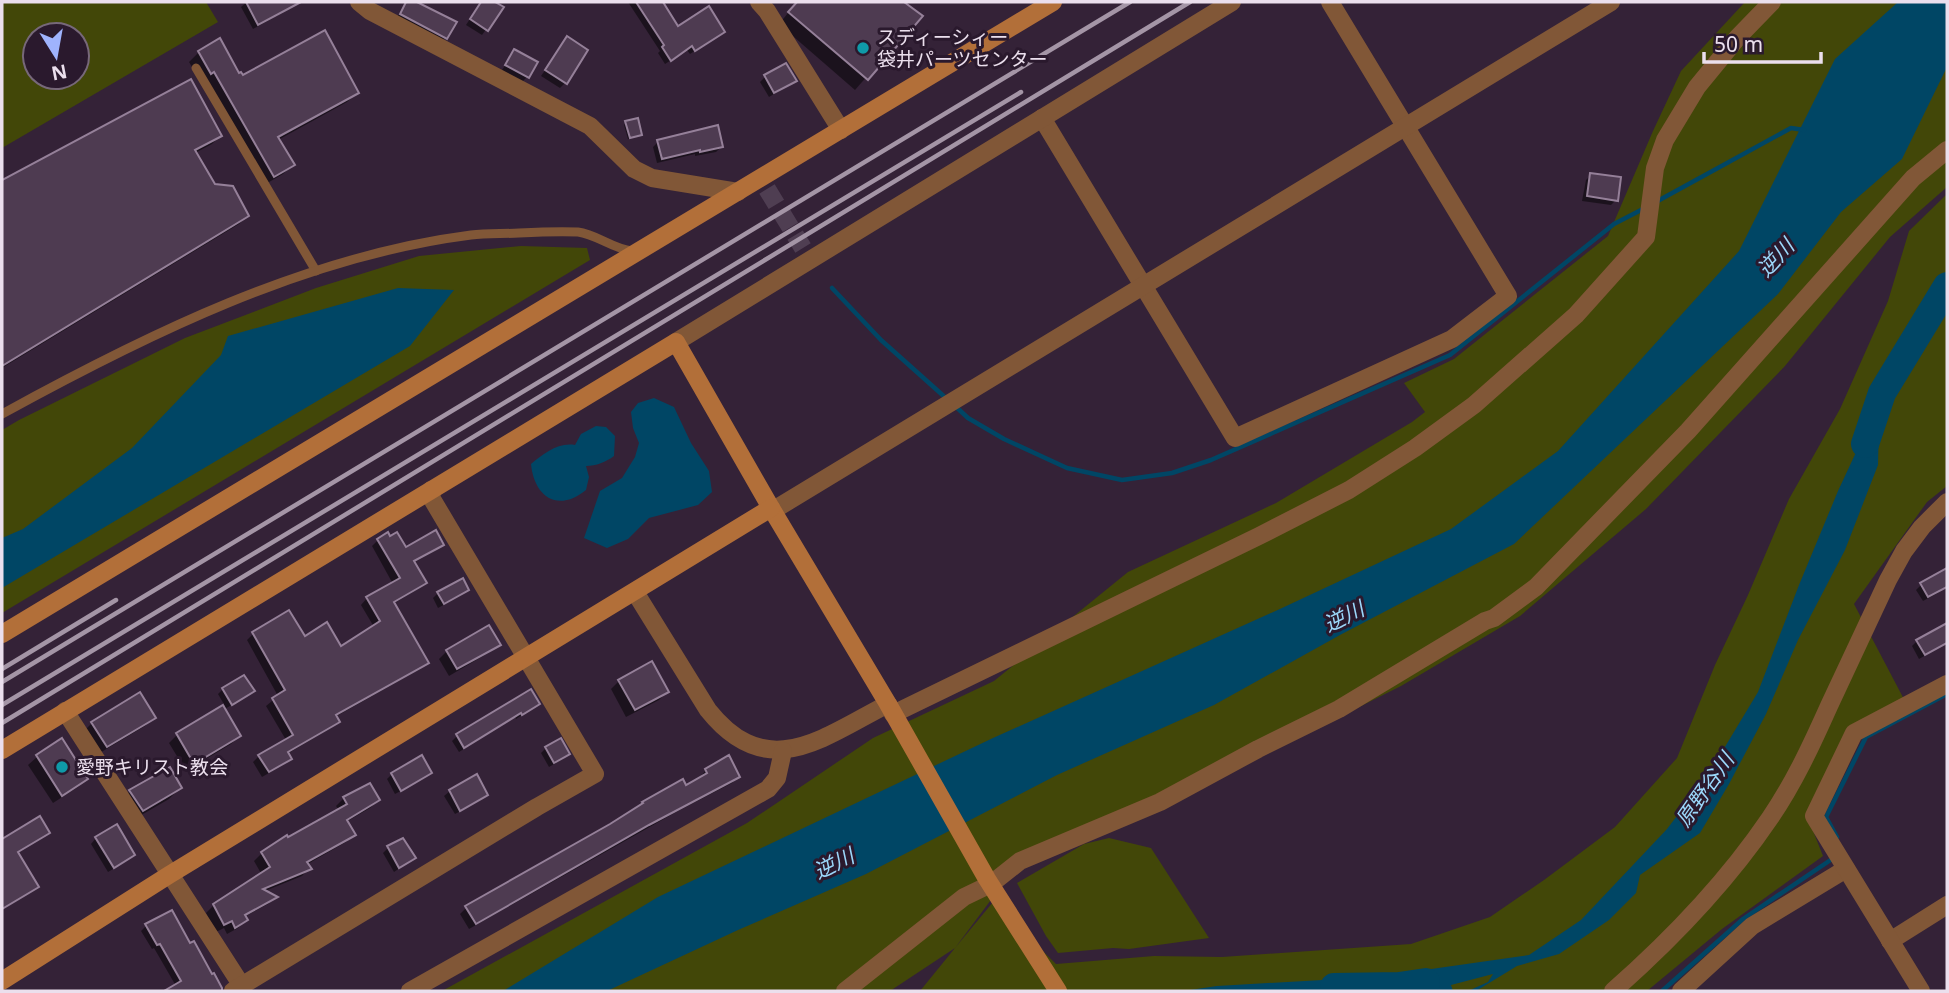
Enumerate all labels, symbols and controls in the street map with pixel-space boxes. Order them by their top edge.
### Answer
north arrow [21,21,91,91]
scale bar [1704,21,1821,65]
place label: スディーシィー 袋井パーツセンター [877,24,1048,72]
text: 50 m [1714,30,1763,58]
marker: スディーシィー 袋井パーツセンター [855,40,871,56]
text: N [49,58,69,87]
water label: 逆川 [1751,231,1801,282]
water label: 逆川 [1319,593,1370,638]
water label: 原野谷川 [1669,745,1741,832]
place label: 愛野キリスト教会 [76,754,228,780]
marker: 愛野キリスト教会 [54,759,70,775]
water label: 逆川 [809,840,860,885]

